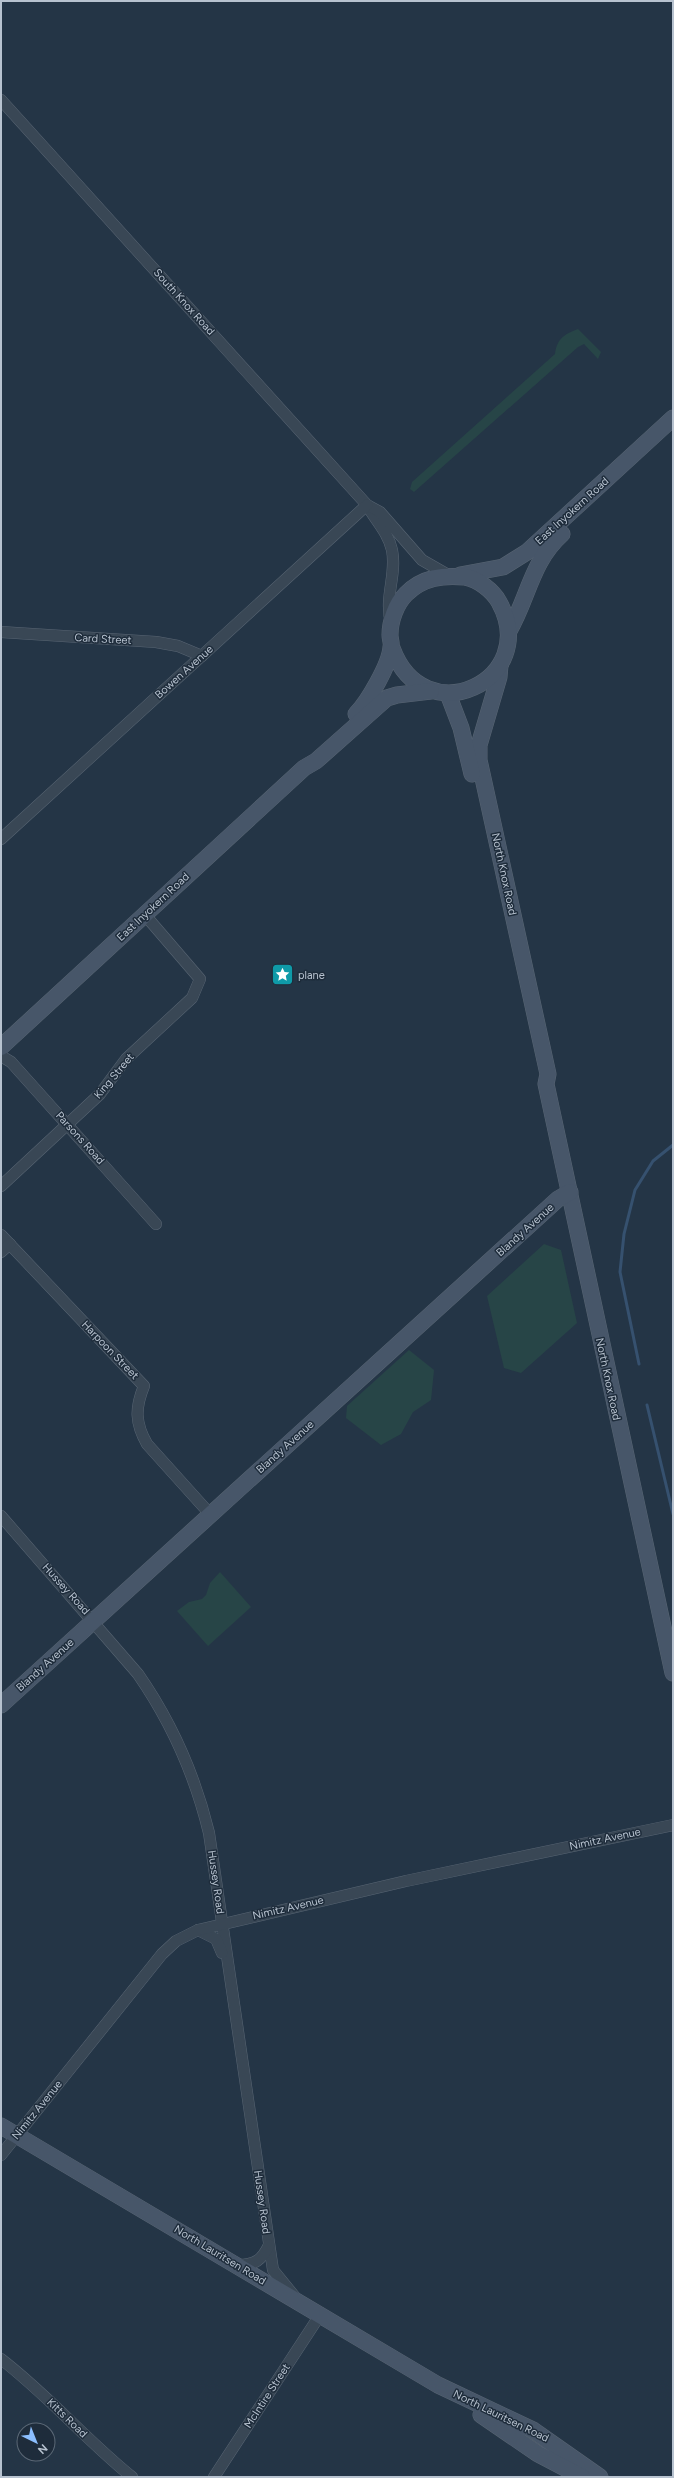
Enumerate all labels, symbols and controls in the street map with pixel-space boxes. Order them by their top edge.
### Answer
street label: South Knox Road [151,266,217,338]
street label: East Inyokern Road [533,475,611,547]
street label: Card Street [74,631,132,647]
street label: Bowen Avenue [152,643,216,701]
street label: North Knox Road [489,832,519,916]
street label: East Inyokern Road [114,870,192,944]
place icon: plane [269,962,295,988]
place label: plane [298,969,325,982]
street label: King Street [91,1051,137,1101]
street label: Parsons Road [53,1109,107,1167]
street label: Blandy Avenue [494,1201,556,1259]
street label: Harpoon Street [79,1318,141,1382]
street label: North Knox Road [593,1337,623,1421]
street label: Blandy Avenue [254,1418,316,1476]
street label: Hussey Road [40,1561,92,1617]
street label: Blandy Avenue [14,1636,76,1694]
street label: Nimitz Avenue [568,1825,642,1853]
street label: Hussey Road [205,1849,227,1915]
street label: Nimitz Avenue [251,1894,325,1922]
street label: Nimitz Avenue [9,2078,65,2142]
street label: Hussey Road [251,2169,273,2235]
street label: North Lauritsen Road [172,2222,268,2288]
street label: McIntire Street [241,2361,293,2431]
street label: North Lauritsen Road [451,2387,551,2445]
street label: Kitts Road [44,2396,90,2440]
north arrow [16,2422,56,2462]
text: N [35,2441,50,2457]

